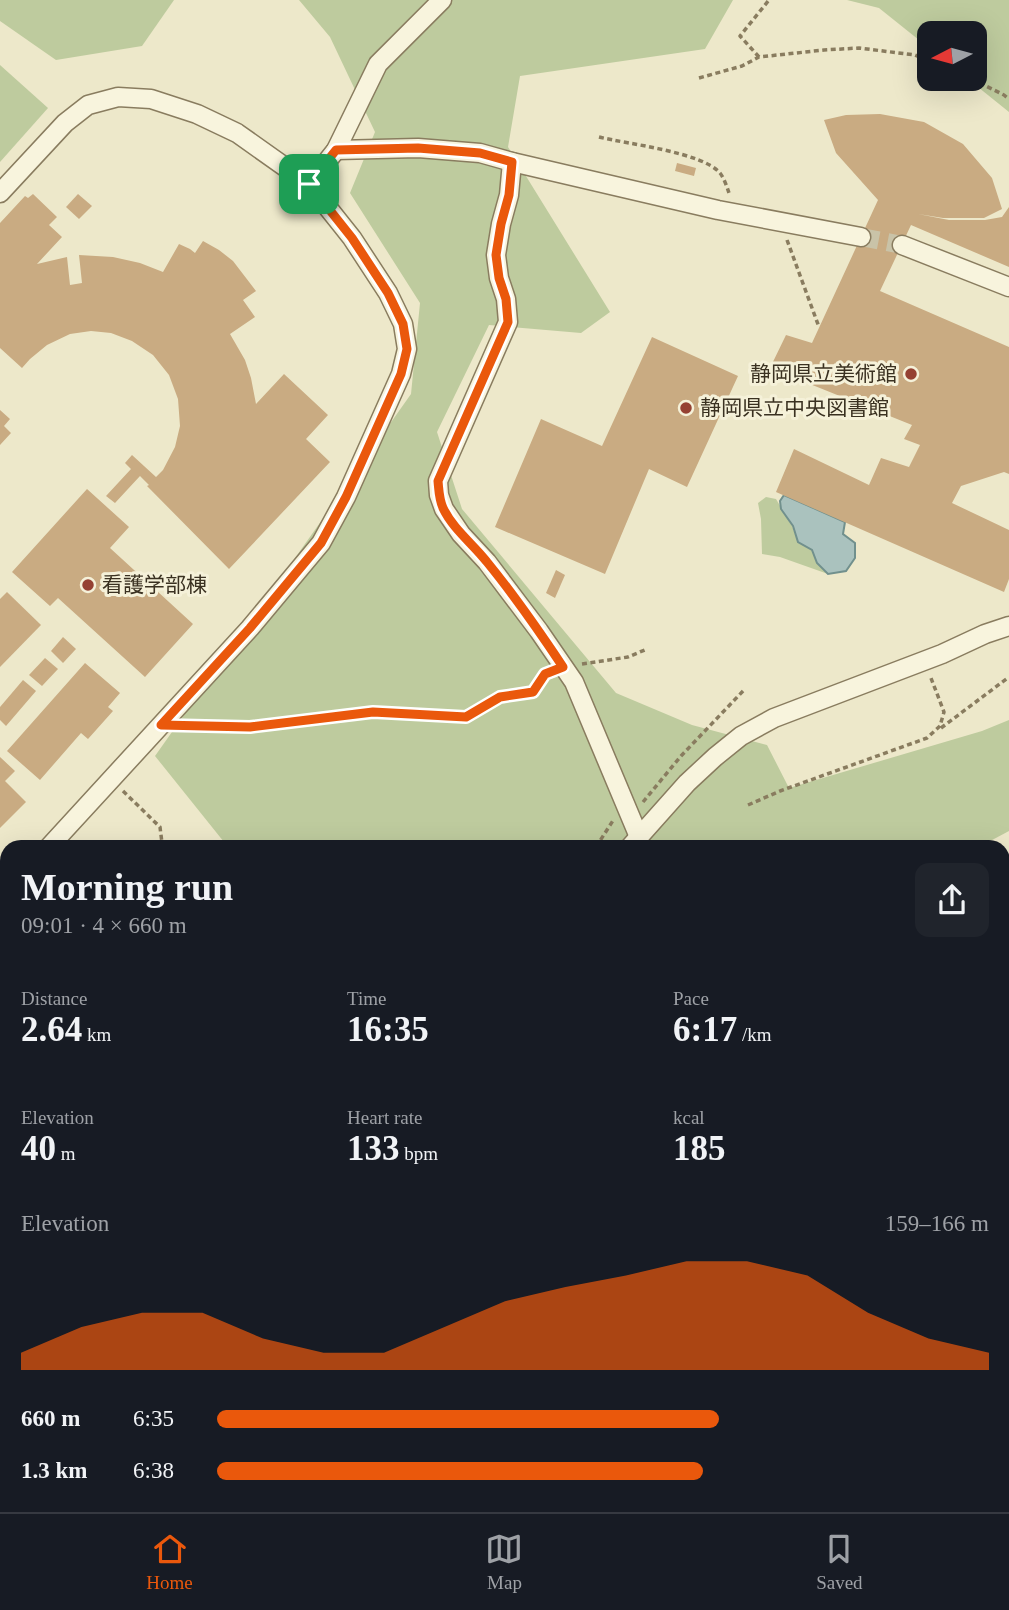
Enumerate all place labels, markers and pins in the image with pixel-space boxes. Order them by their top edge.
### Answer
pin [279,154,339,214]
place label: 静岡県立美術館 [750,362,897,386]
marker: 静岡県立美術館 [903,366,919,382]
place label: 静岡県立中央図書館 [700,396,889,420]
marker: 静岡県立中央図書館 [678,400,694,416]
place label: 看護学部棟 [102,573,207,597]
marker: 看護学部棟 [80,577,96,593]

